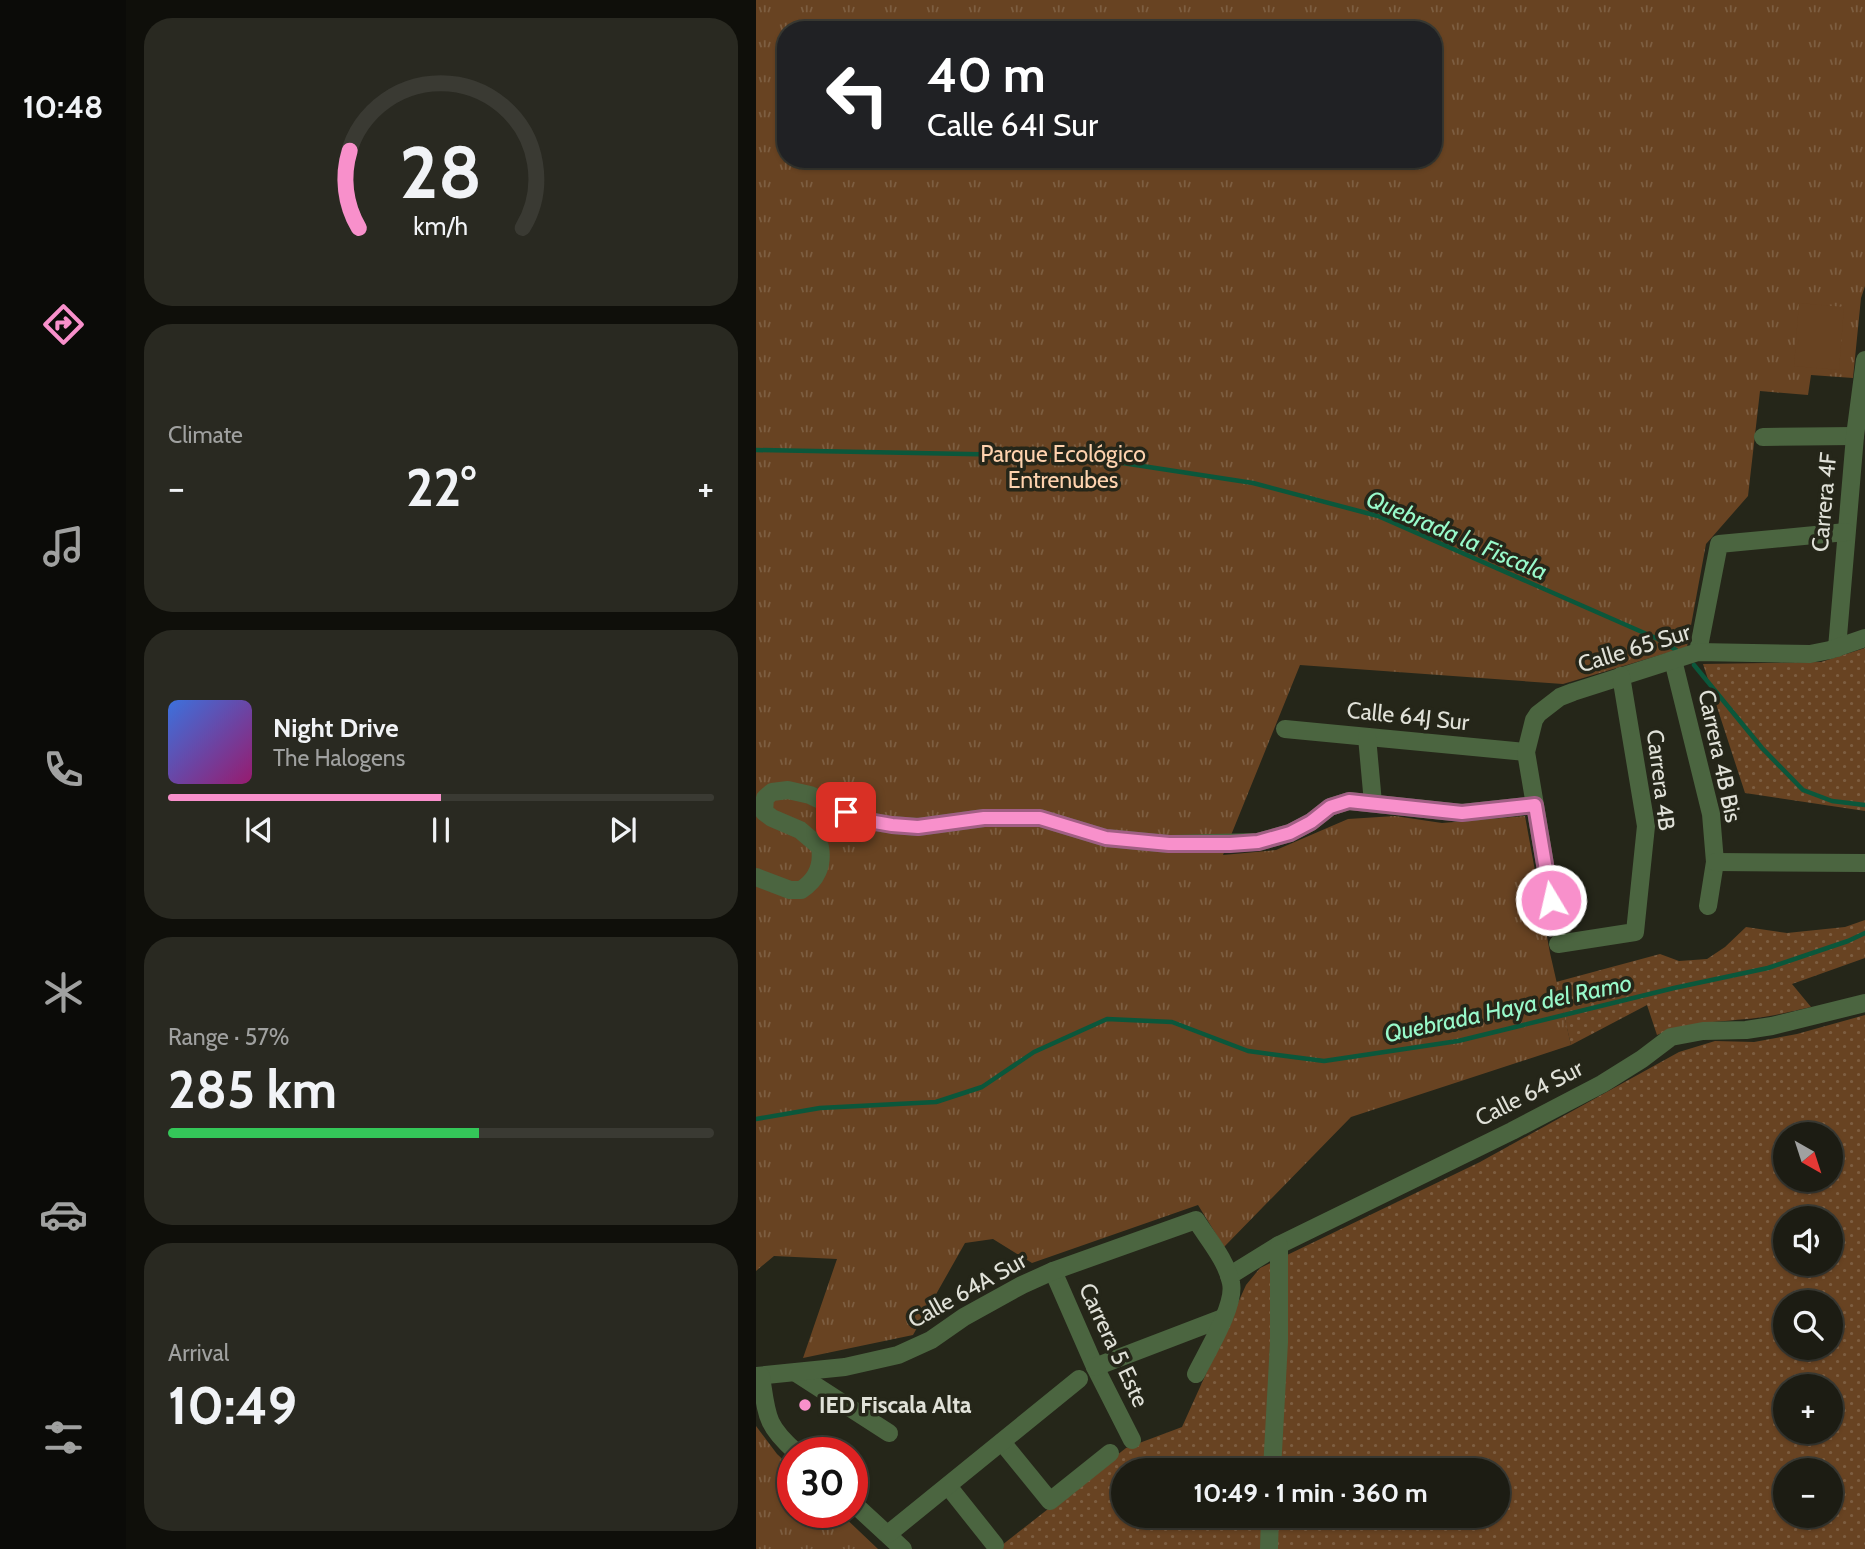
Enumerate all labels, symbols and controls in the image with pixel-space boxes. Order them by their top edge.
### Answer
text: 40 m [927,45,1046,104]
icon: left [812,49,903,140]
text: 10:48 [23,87,103,126]
text: Calle 64I Sur [927,105,1098,144]
text: 28 [400,128,482,216]
text: km/h [414,211,468,241]
icon: directions [39,300,88,349]
text: Climate [168,421,243,449]
park label: Parque Ecológico Entrenubes [980,440,1146,494]
street label: Carrera 4F [1806,451,1842,553]
text: 22° [406,456,476,519]
text: − [168,464,185,511]
text: + [697,464,714,511]
water label: Quebrada la Fiscala [1362,484,1552,586]
icon: music [39,522,88,571]
street label: Calle 65 Sur [1574,617,1694,678]
street label: Carrera 4B Bis [1692,687,1748,825]
street label: Calle 64J Sur [1345,696,1471,736]
text: Night Drive [273,712,399,744]
street label: Carrera 4B [1641,728,1681,832]
text: The Halogens [273,744,405,772]
icon: phone [39,745,88,794]
pin [816,782,876,842]
icon: arrive [827,793,865,831]
icon: previous [240,811,278,849]
icon: pause [422,811,460,849]
icon: next [604,811,642,849]
position arrow [1514,863,1588,937]
icon: climate [39,968,88,1017]
water label: Quebrada Haya del Ramo [1382,968,1634,1048]
text: Range · 57% [168,1023,289,1051]
street label: Calle 64 Sur [1470,1054,1588,1132]
text: 285 km [168,1058,337,1121]
north arrow [1773,1122,1843,1192]
map controls [1773,1122,1843,1528]
icon: car [39,1190,88,1239]
button: sound [1773,1206,1843,1276]
street label: Calle 64A Sur [903,1246,1032,1334]
street label: Carrera 5 Este [1073,1278,1155,1412]
button: search [1773,1290,1843,1360]
text: Arrival [168,1339,229,1367]
text: 10:49 [168,1374,297,1437]
button: + [1773,1374,1843,1444]
place label: IED Fiscala Alta [819,1391,972,1419]
marker: IED Fiscala Alta [797,1397,813,1413]
icon: filters [39,1413,88,1462]
speed limit sign: 30 [777,1437,868,1528]
button: − [1773,1458,1843,1528]
text: 10:49 · 1 min · 360 m [1193,1477,1428,1509]

